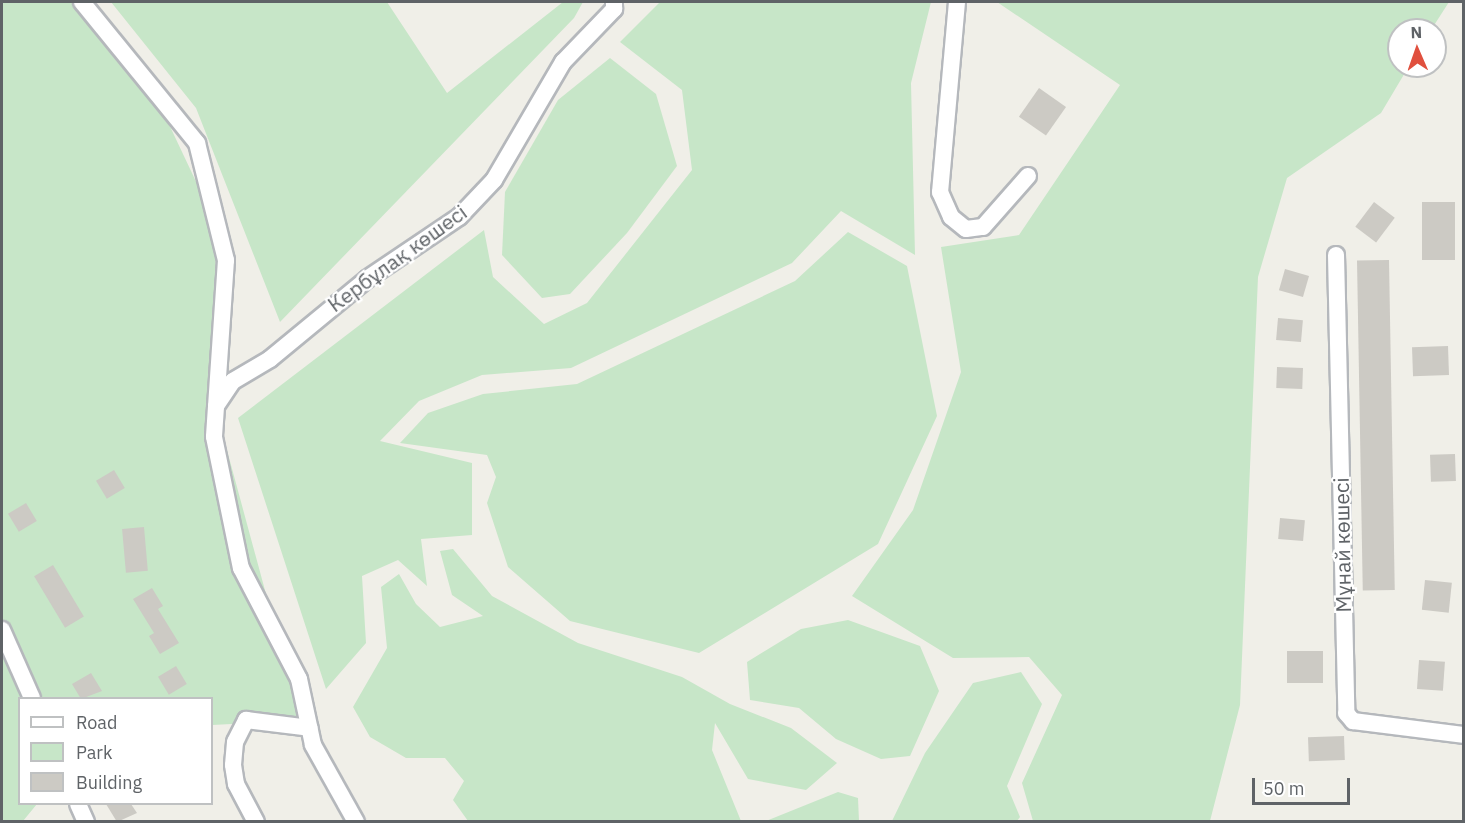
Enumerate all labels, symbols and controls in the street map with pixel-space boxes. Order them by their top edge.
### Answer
north arrow [1387,18,1447,78]
text: N [1410,22,1423,42]
street label: Кербұлақ көшесі [323,199,471,317]
street label: Мұнай көшесі [1328,477,1356,613]
legend [18,697,213,805]
text: Road [76,711,117,734]
text: Park [76,741,112,764]
scale bar [1255,766,1352,804]
text: Building [76,771,142,794]
text: 50 m [1263,777,1305,800]

